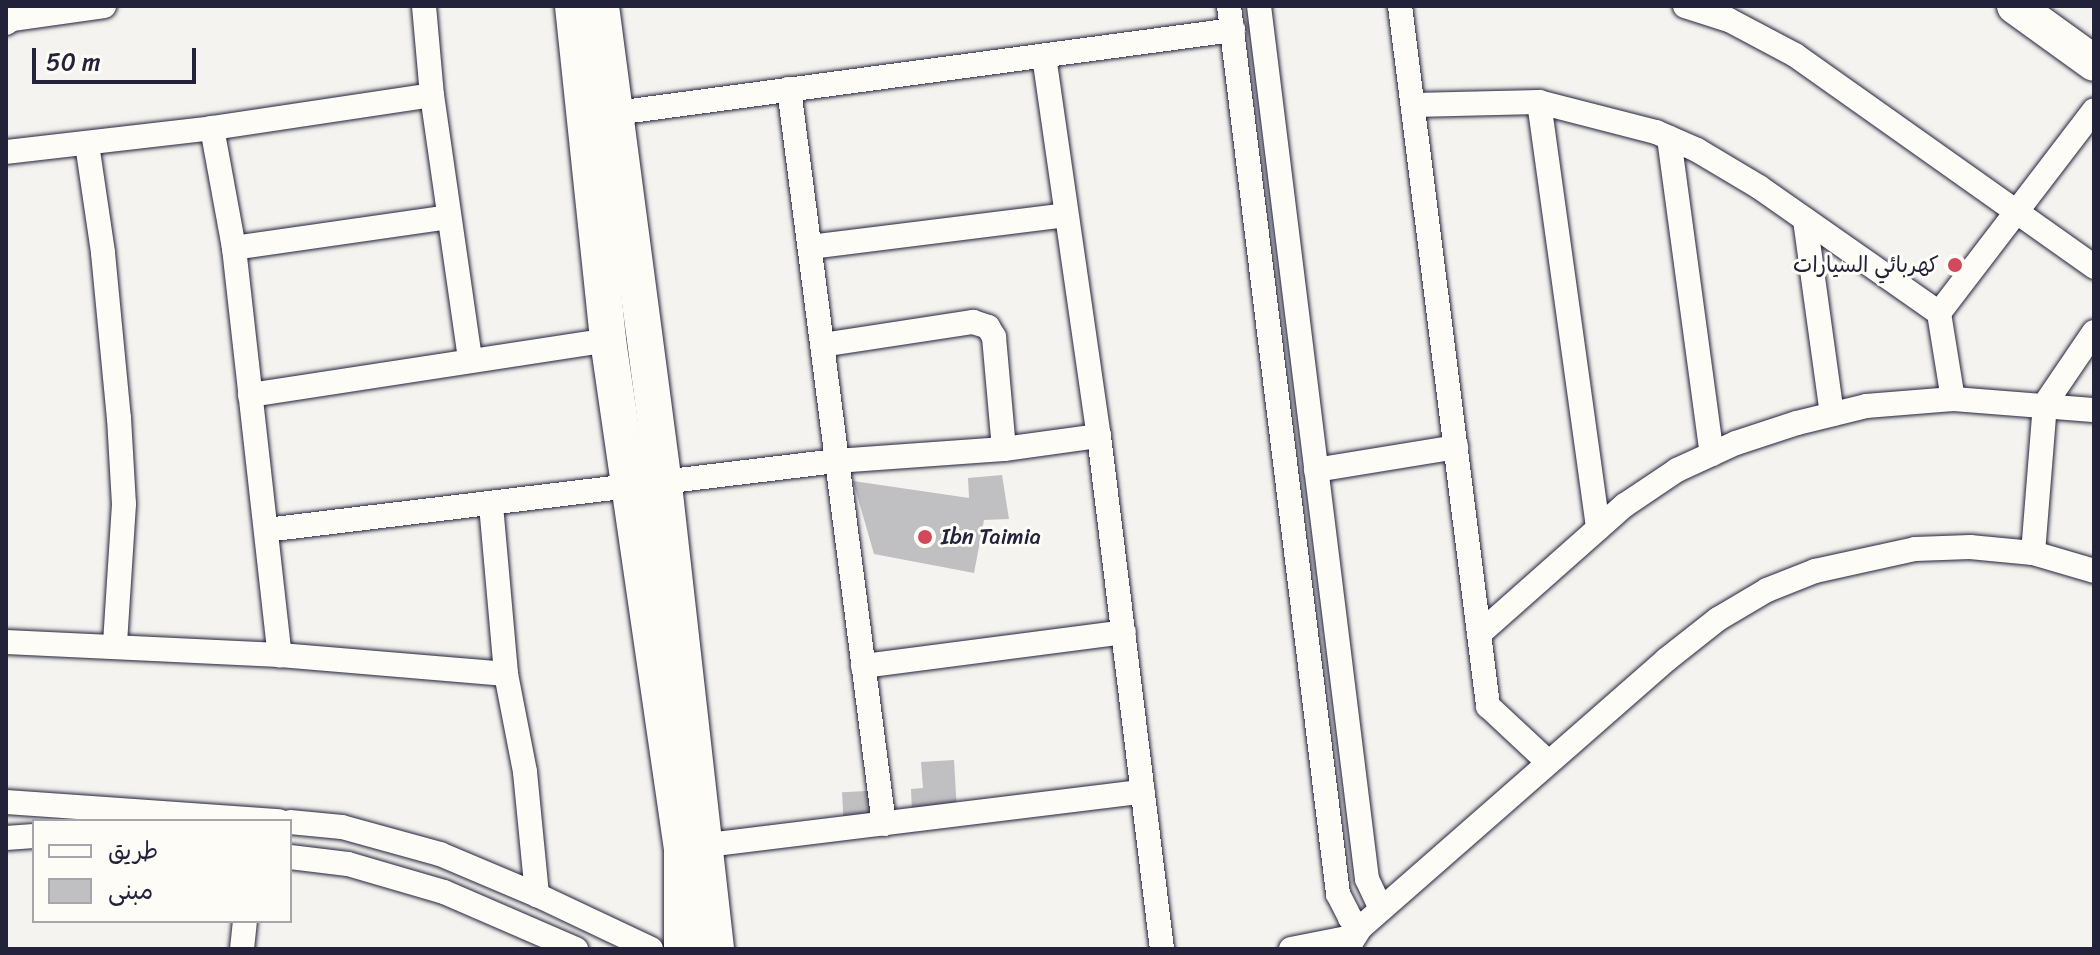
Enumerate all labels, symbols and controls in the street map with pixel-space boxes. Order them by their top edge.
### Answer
scale bar [36,32,200,82]
text: 50 m [46,41,101,83]
place label: كهربائي السيارات [1793,252,1939,278]
marker: كهربائي السيارات [1946,256,1964,274]
place label: Ibn Taimia [941,524,1041,550]
marker: Ibn Taimia [916,528,934,546]
legend [32,819,292,923]
text: طريق [108,830,158,872]
text: مبنى [108,870,153,912]

